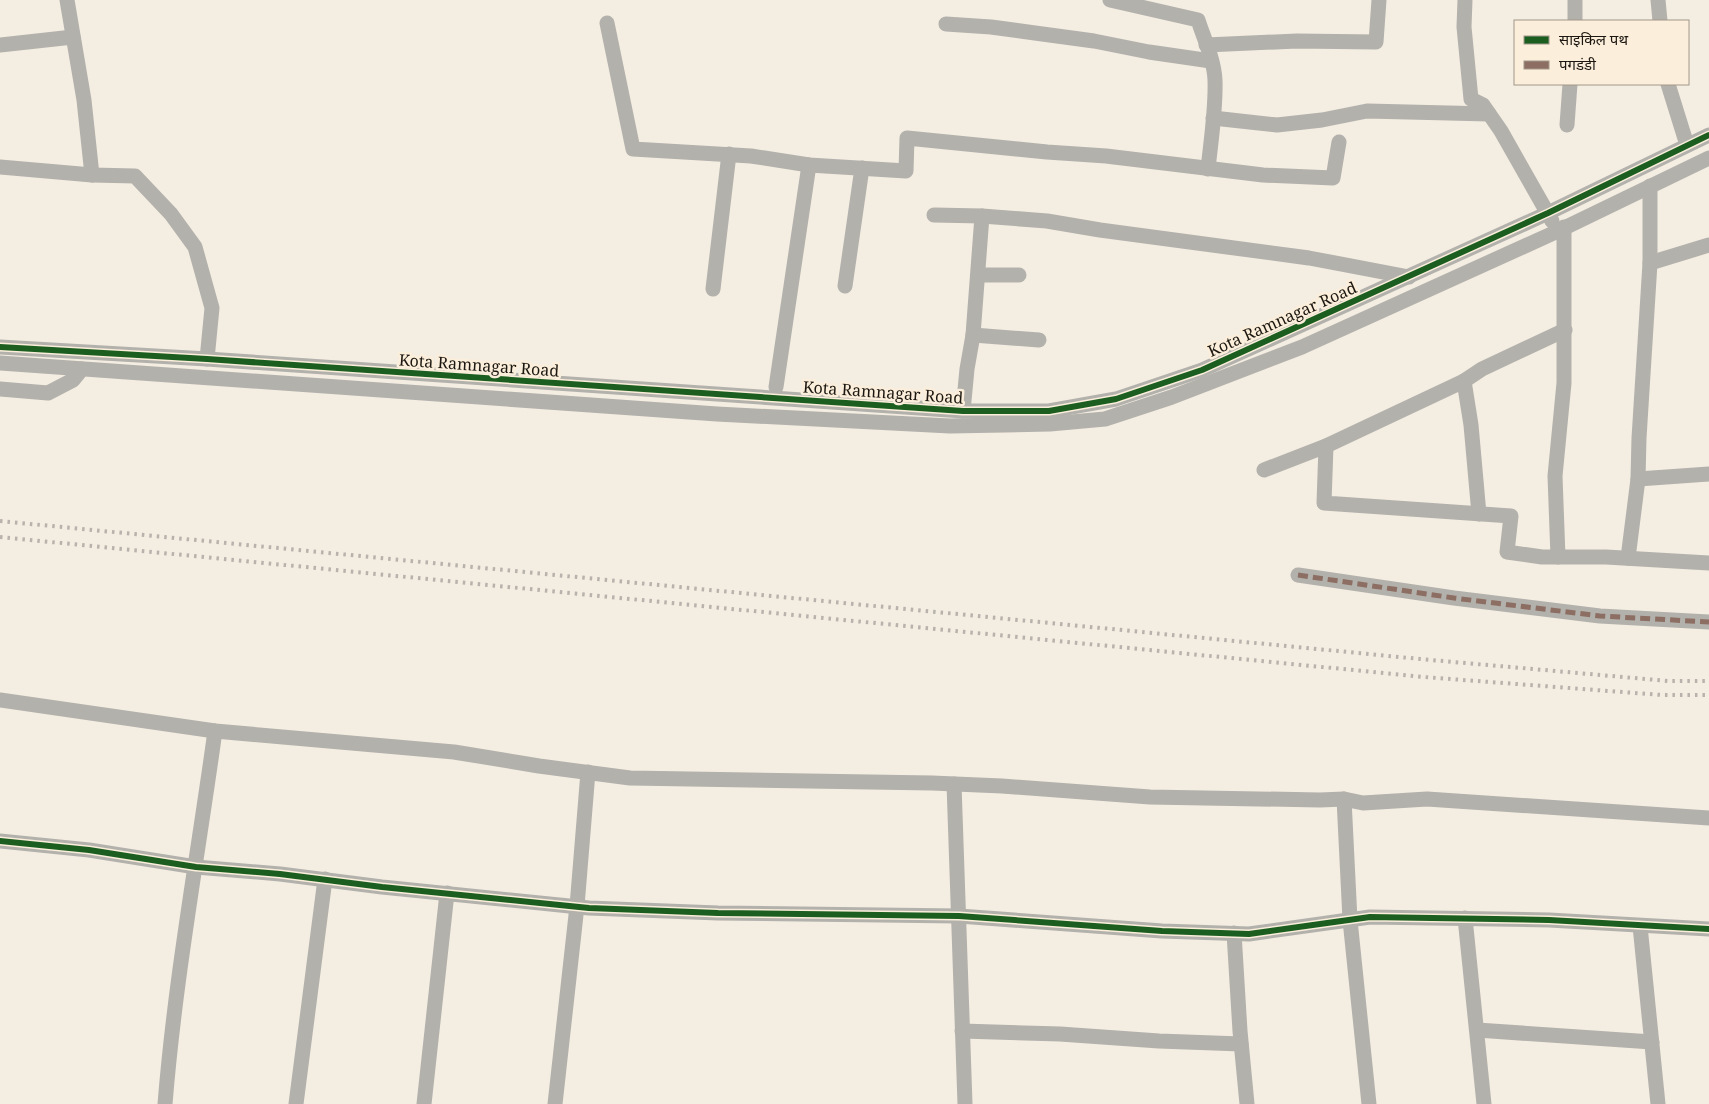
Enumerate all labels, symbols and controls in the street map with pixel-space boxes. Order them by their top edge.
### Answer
legend [1514,20,1689,85]
text: साइकिल पथ [1559,29,1628,49]
text: पगडंडी [1559,54,1597,74]
street label: Kota Ramnagar Road [1204,276,1360,362]
street label: Kota Ramnagar Road [398,348,560,382]
street label: Kota Ramnagar Road [802,375,964,409]

